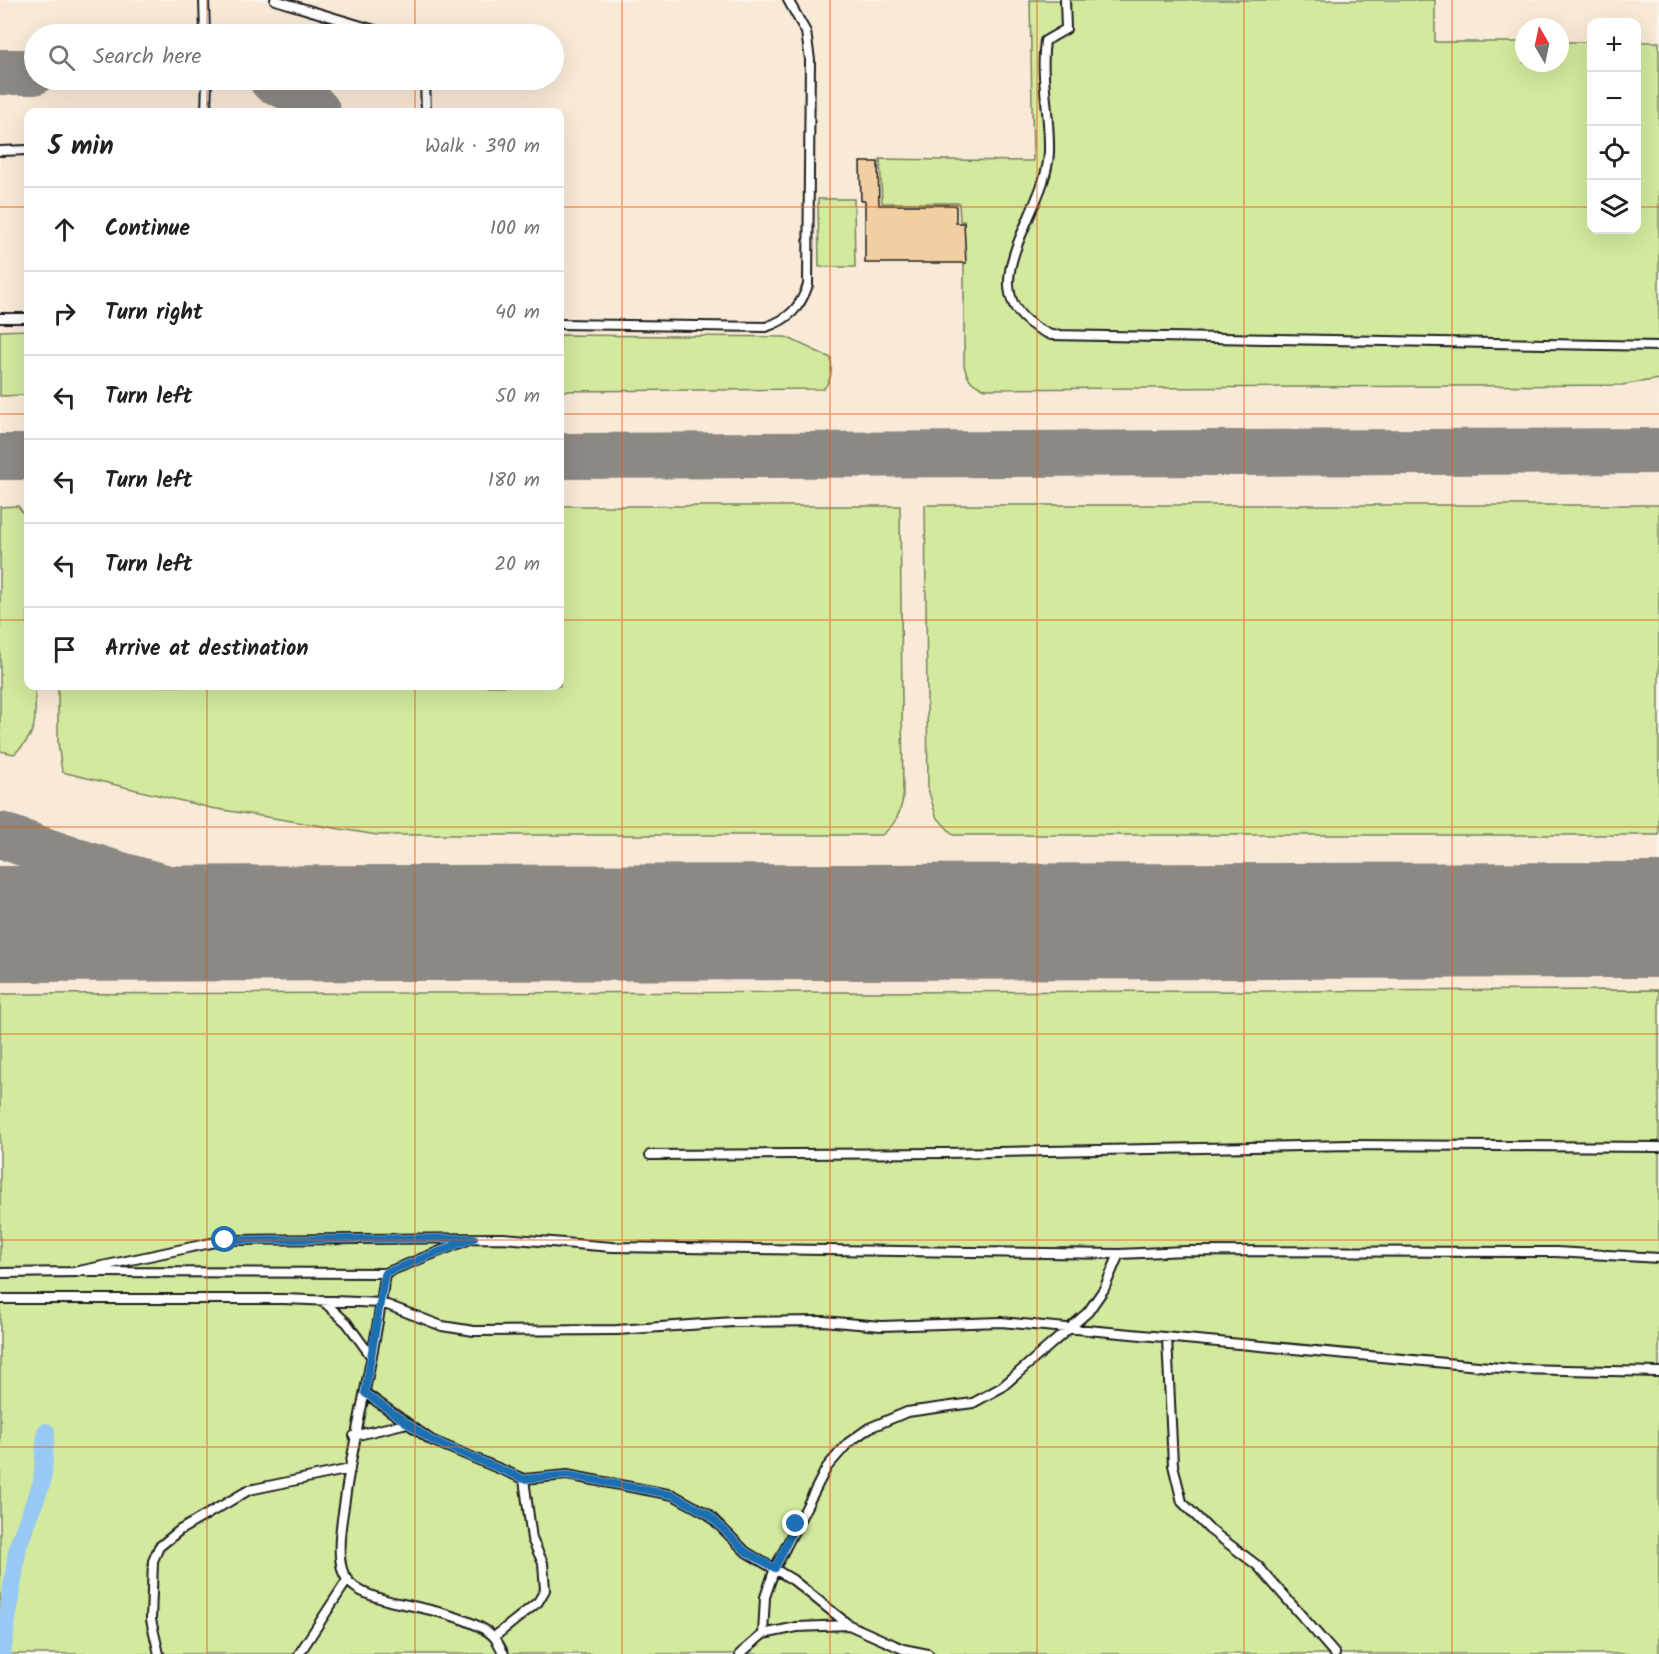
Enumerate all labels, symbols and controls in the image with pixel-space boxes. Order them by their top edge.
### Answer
north arrow [1515,18,1569,72]
map controls [1587,18,1641,234]
button: + [1587,18,1641,72]
search box [24,24,564,90]
text: Search here [93,40,201,75]
icon: search [45,41,78,74]
button: − [1587,72,1641,126]
text: 5 min [48,126,114,168]
button: locate [1587,126,1641,180]
text: Walk · 390 m [425,131,540,163]
button: layers [1587,180,1641,234]
text: Continue [105,212,190,247]
icon: ahead [48,213,81,246]
text: 100 m [490,213,540,245]
text: Turn right [105,296,203,331]
icon: right [48,297,81,330]
text: 40 m [495,297,540,329]
text: Turn left [105,380,192,415]
icon: left [48,381,81,414]
text: 50 m [495,381,540,413]
text: Turn left [105,464,192,499]
icon: left [48,465,81,498]
text: 180 m [488,465,540,497]
text: Turn left [105,548,192,583]
icon: left [48,549,81,582]
text: 20 m [494,549,540,581]
text: Arrive at destination [105,632,308,667]
icon: arrive [48,633,81,666]
route start [211,1226,237,1252]
route end [782,1510,808,1536]

